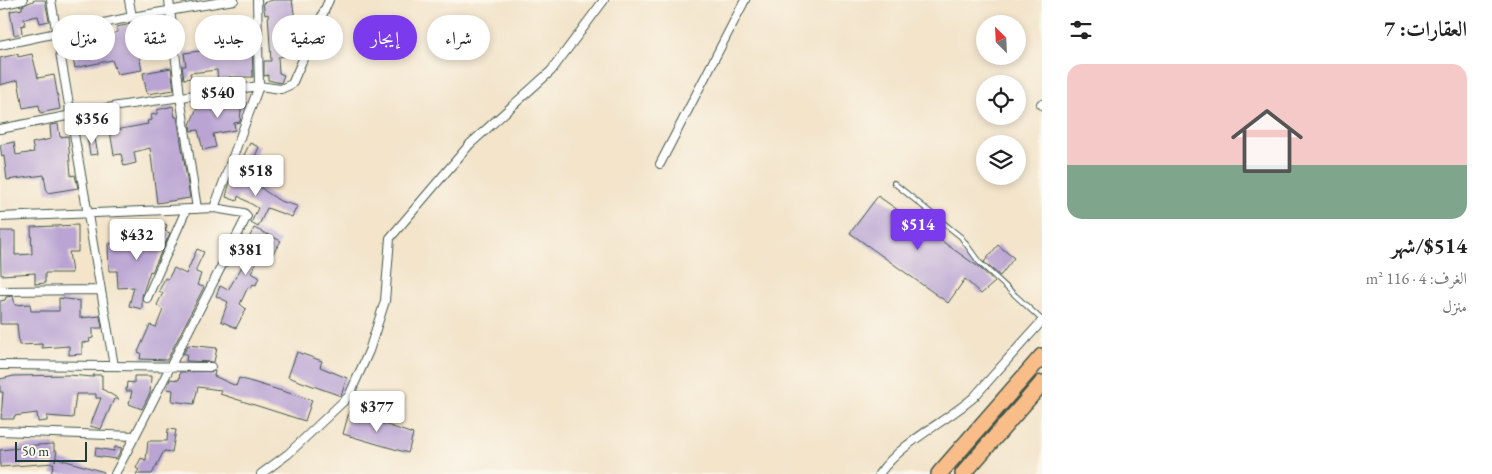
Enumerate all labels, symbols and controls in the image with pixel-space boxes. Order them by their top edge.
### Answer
chip: منزل [52,15,115,60]
chip: شقة [125,15,185,60]
chip: جديد [195,15,262,60]
chip: تصفية [272,15,343,60]
chip: إيجار [353,15,417,60]
chip: شراء [427,15,490,60]
north arrow [976,15,1026,65]
map controls [976,15,1026,185]
text: العقارات: 7 [1384,15,1467,42]
icon: filters [1067,16,1095,44]
button: locate [976,75,1026,125]
pin: $540 [188,76,248,119]
text: $540 [202,82,234,103]
icon: home [1222,96,1312,186]
pin: $356 [62,102,122,145]
text: $356 [76,108,108,129]
button: layers [976,135,1026,185]
pin: $518 [226,154,286,197]
text: $518 [240,160,272,181]
pin: $514 [888,208,948,251]
text: $514 [902,214,934,235]
pin: $432 [107,218,167,261]
text: $432 [121,224,153,245]
text: $514/شهر [1391,232,1467,259]
pin: $381 [216,234,276,276]
text: $381 [230,239,262,260]
text: الغرف: 4 · 116 m² [1366,268,1467,289]
text: منزل [1442,296,1467,317]
pin: $377 [347,390,407,433]
text: $377 [361,396,393,417]
scale bar [15,439,88,462]
text: 50 m [22,442,49,460]

